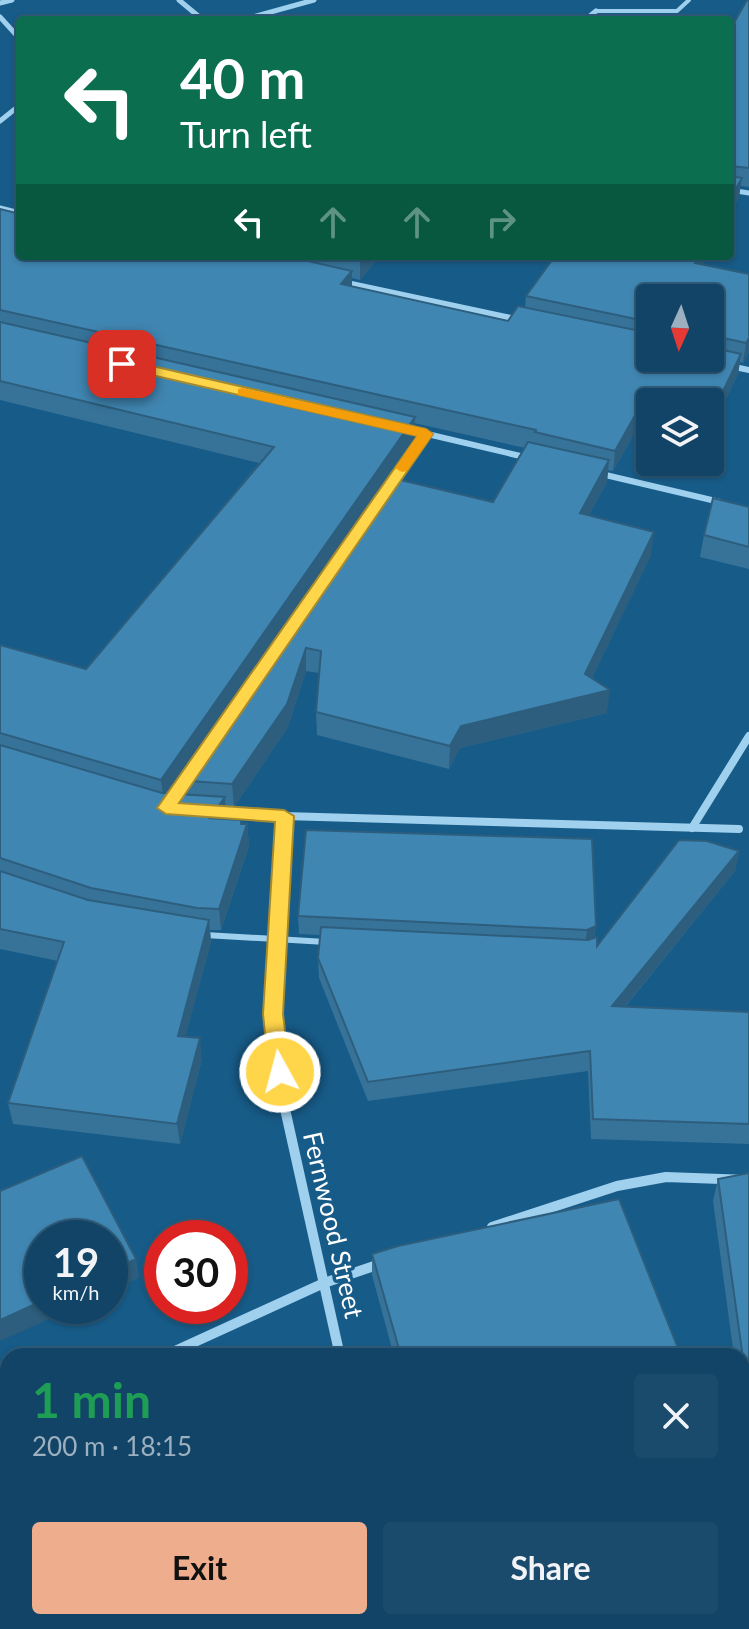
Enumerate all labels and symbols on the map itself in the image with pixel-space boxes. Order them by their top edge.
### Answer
north arrow [636,284,724,372]
pin [88,330,156,398]
position arrow [238,1030,322,1114]
street label: Fernwood Street [297,1128,371,1322]
speed limit sign: 30 [144,1220,248,1324]

